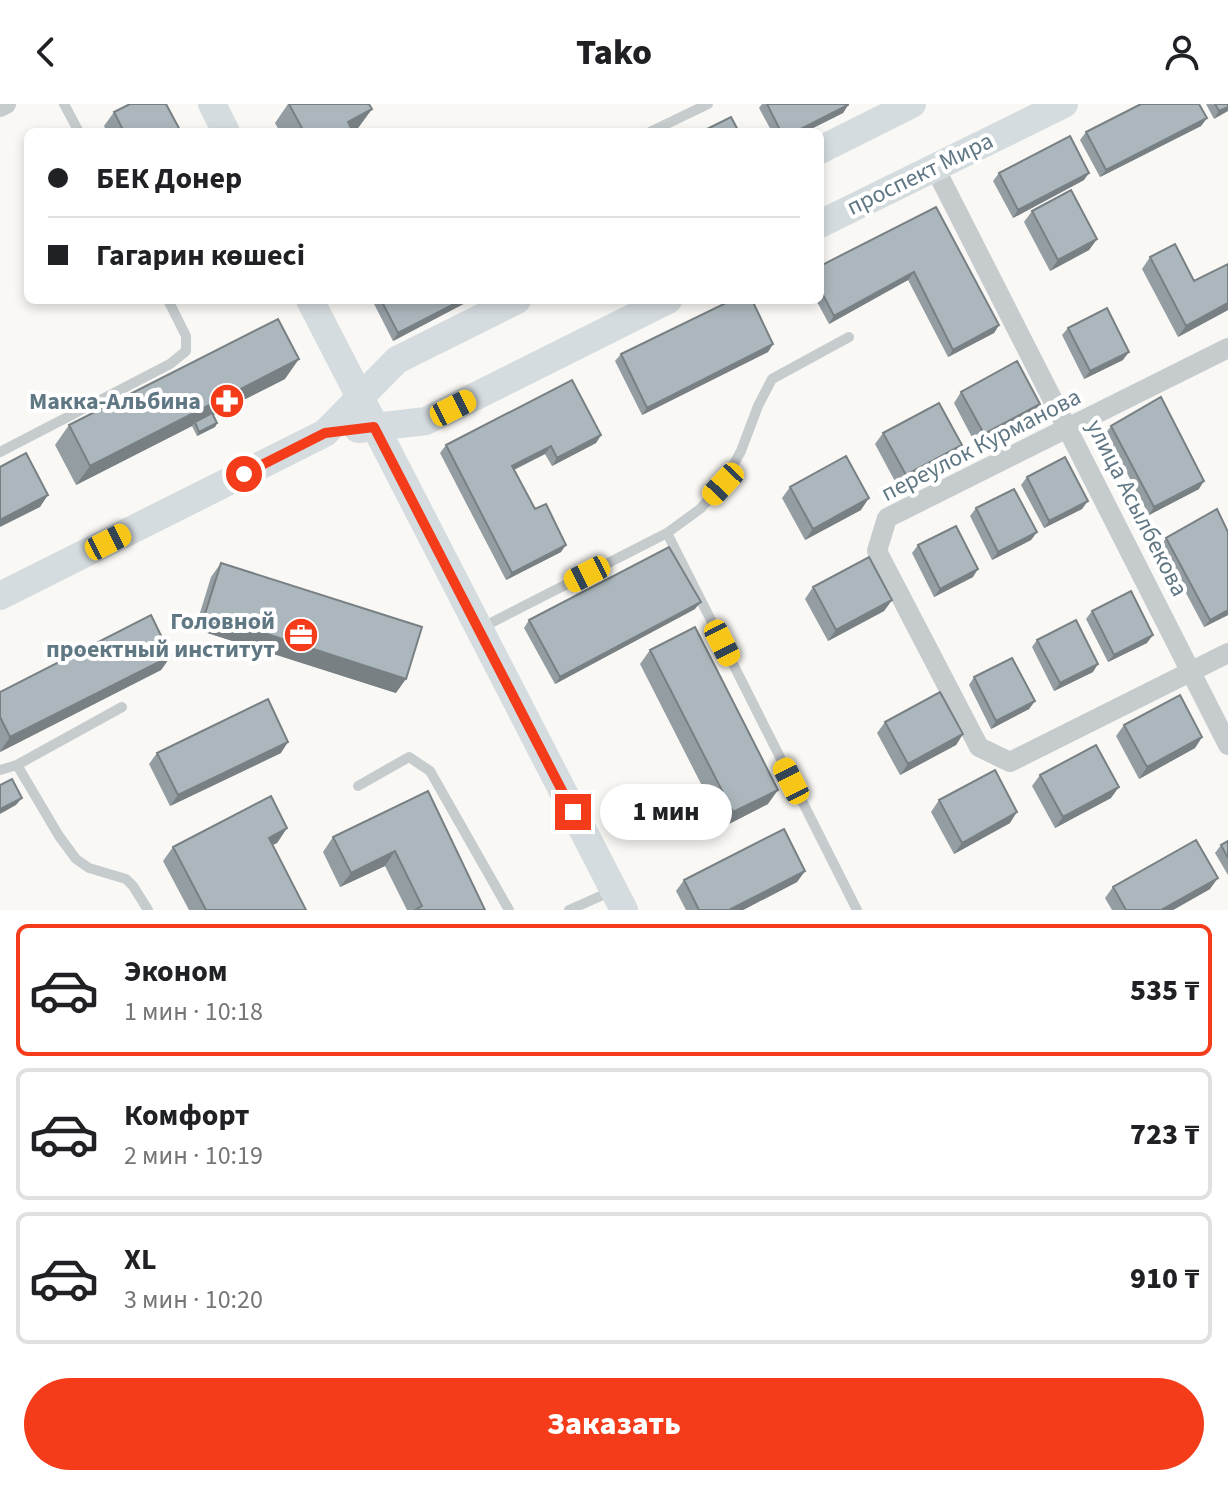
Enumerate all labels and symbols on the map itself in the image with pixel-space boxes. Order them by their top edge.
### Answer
street label: проспект Мира [841,123,999,225]
street label: переулок Курманова [875,379,1087,511]
pharmacy icon: Макка-Альбина [208,382,246,420]
place label: Макка-Альбина [29,384,201,419]
car [426,386,480,430]
street label: улица Асылбекова [1077,413,1197,603]
route start [226,456,262,492]
car [698,458,748,510]
car [81,520,135,564]
car [560,552,614,596]
place label: Головной проектный институт [46,604,275,667]
office icon: Головной проектный институт [282,616,320,654]
car [700,616,744,670]
car [769,754,813,808]
callout: 1 мин [601,784,733,840]
route end [555,794,591,830]

